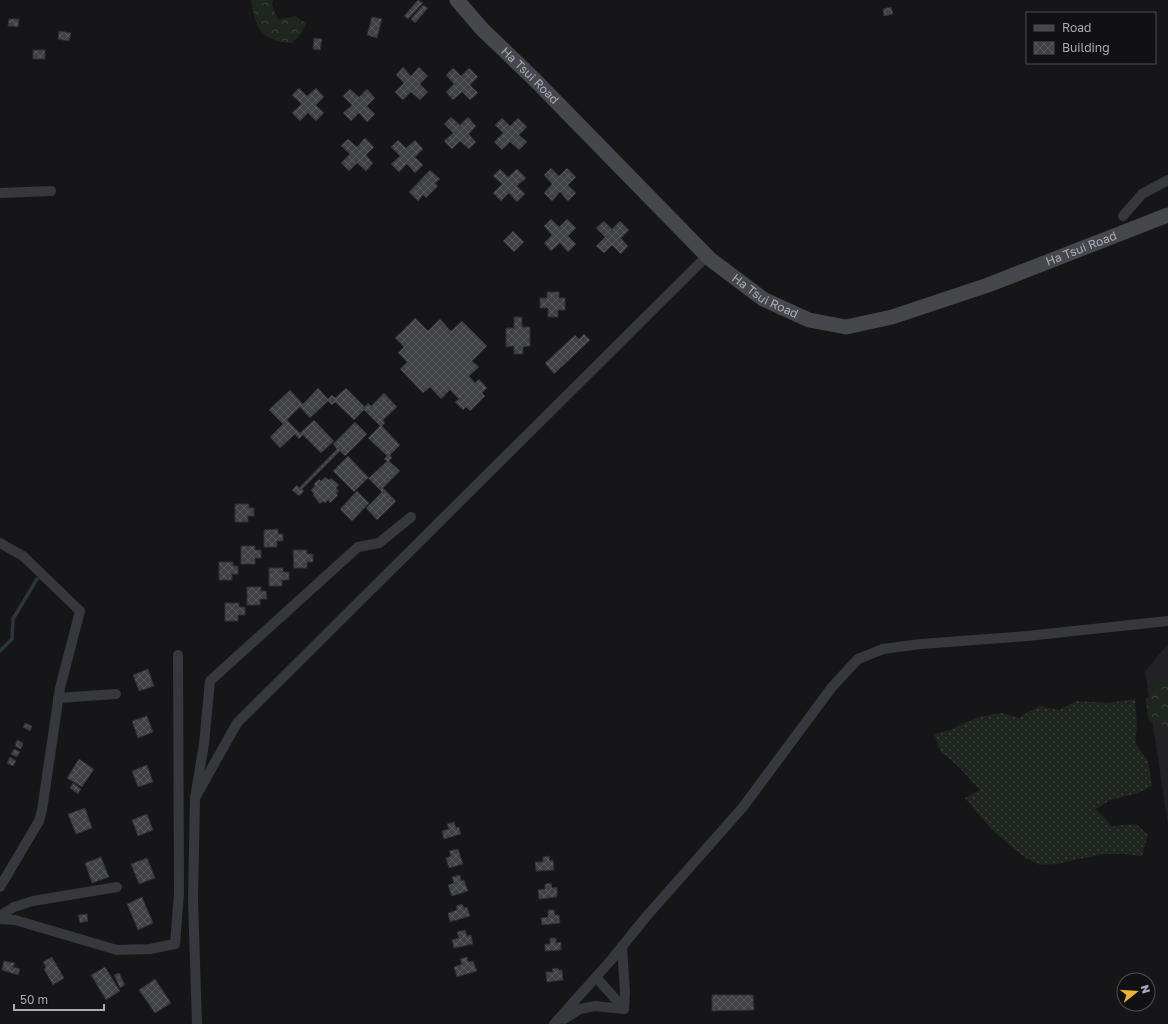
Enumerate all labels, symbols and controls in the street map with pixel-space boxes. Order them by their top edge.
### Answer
legend [1026,12,1156,64]
text: Road [1062,20,1091,35]
text: Building [1062,40,1110,55]
street label: Ha Tsui Road [498,44,562,107]
street label: Ha Tsui Road [1043,228,1119,269]
street label: Ha Tsui Road [729,270,801,321]
north arrow [1116,972,1156,1012]
text: N [1139,983,1153,995]
scale bar [14,986,104,1012]
text: 50 m [20,992,48,1007]

